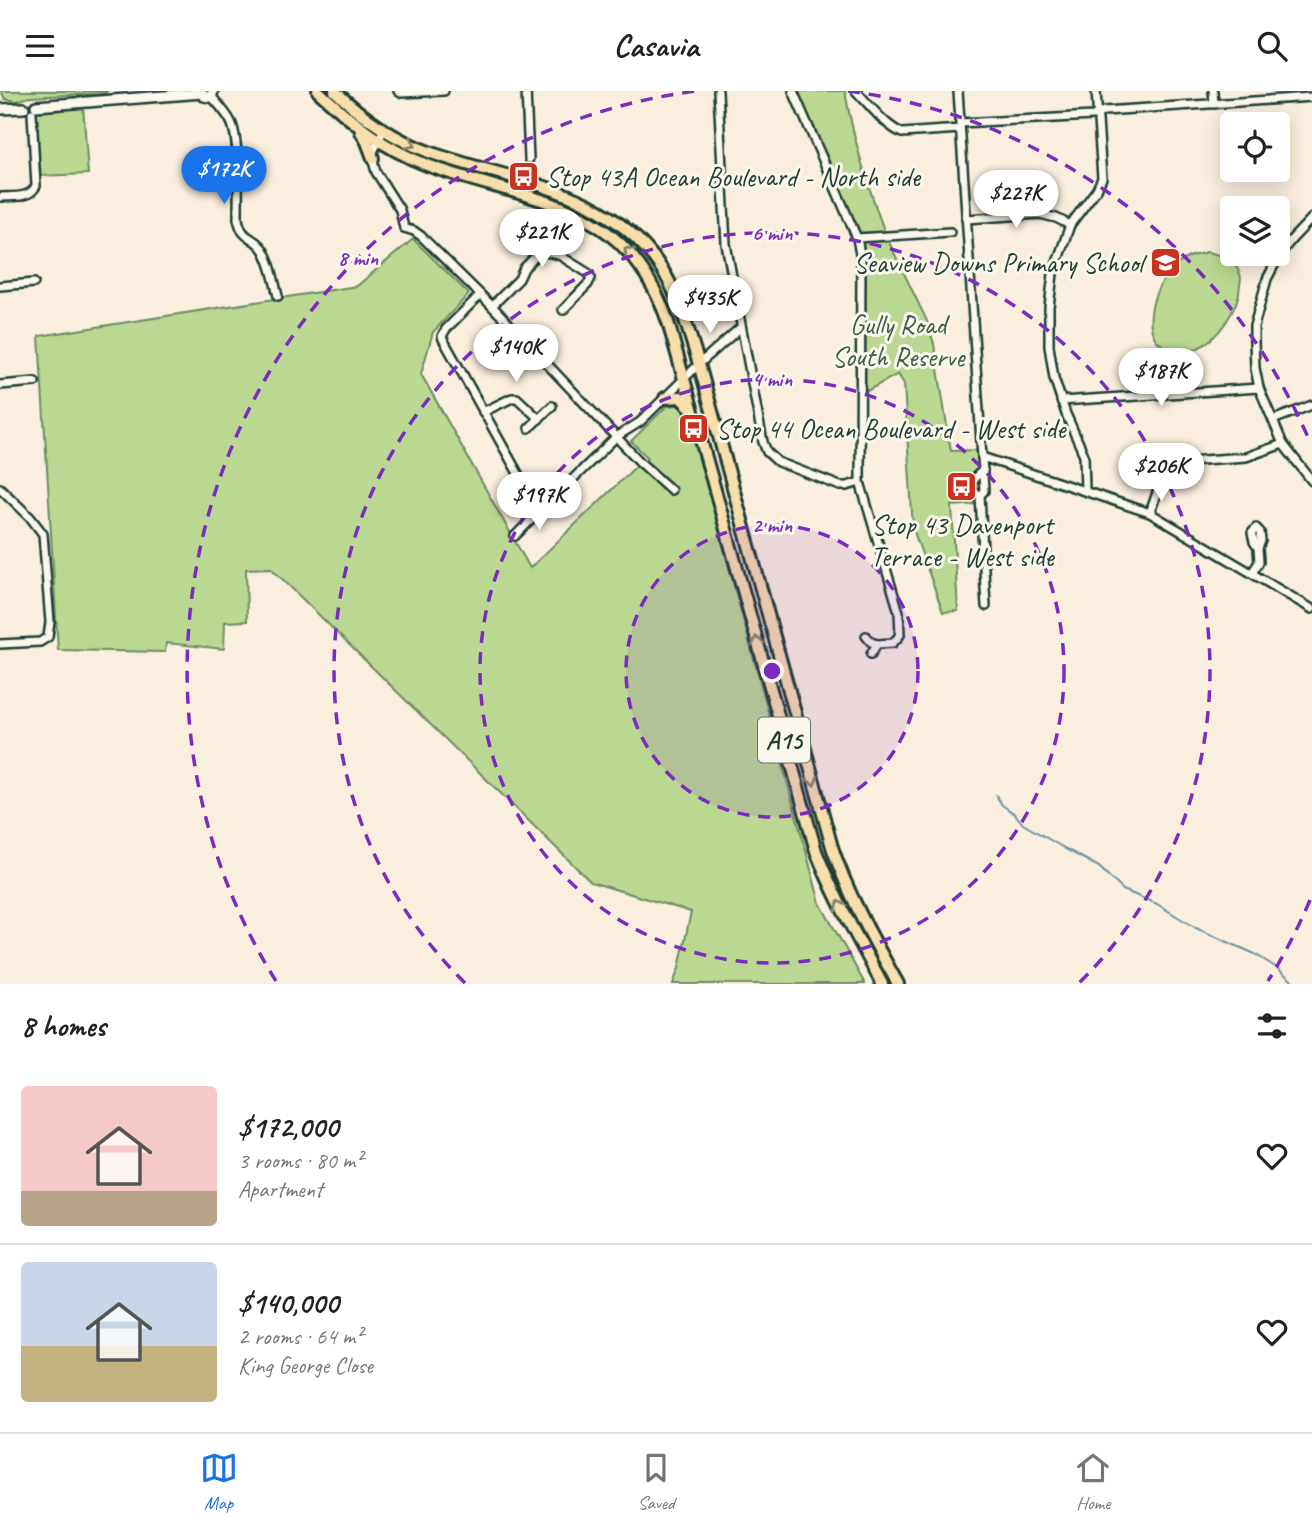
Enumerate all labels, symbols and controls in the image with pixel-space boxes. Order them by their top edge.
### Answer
text: Casavia [614,25,699,66]
icon: menu [21,27,59,65]
icon: search [1253,27,1291,65]
map controls [1220,112,1290,266]
button: locate [1220,112,1290,182]
one-way arrow [404,135,416,149]
pin: $172K [175,146,273,206]
text: $172K [198,154,251,183]
bus stop icon: Stop 43A Ocean Boulevard - North side [506,159,540,193]
place label: Stop 43A Ocean Boulevard - North side [546,159,922,194]
pin: $227K [967,171,1065,230]
text: $227K [990,178,1043,207]
button: layers [1220,196,1290,266]
pin: $221K [493,209,591,269]
text: $221K [515,217,569,246]
text: 6 min [752,220,793,246]
text: 8 min [338,245,378,271]
place label: Seaview Downs Primary School [854,245,1148,280]
school or university icon: Seaview Downs Primary School [1149,245,1183,279]
one-way arrow [623,246,636,259]
pin: $435K [661,275,759,335]
text: $435K [684,283,736,312]
park label: Gully Road South Reserve [832,307,966,374]
pin: $140K [467,324,565,384]
text: $140K [489,332,543,361]
pin: $187K [1112,349,1210,408]
text: $187K [1135,356,1188,385]
text: 4 min [752,366,792,392]
bus stop icon: Stop 44 Ocean Boulevard - West side [676,411,710,445]
place label: Stop 44 Ocean Boulevard - West side [716,411,1067,446]
pin: $206K [1112,443,1210,503]
text: $206K [1134,451,1188,480]
bus stop icon: Stop 43 Davenport Terrace - West side [945,470,979,504]
pin: $197K [490,473,588,532]
text: $197K [513,480,565,509]
place label: Stop 43 Davenport Terrace - West side [870,507,1055,574]
text: 2 min [752,512,792,538]
one-way arrow [751,636,765,648]
centre of rings [760,659,784,683]
road number: A15 [758,717,810,762]
one-way arrow [805,775,819,787]
one-way arrow [835,899,848,912]
text: 8 homes [21,1007,106,1045]
icon: filters [1253,1007,1291,1045]
text: $172,000 [238,1108,338,1146]
icon: home [77,1114,161,1198]
icon: heart [1253,1137,1291,1175]
text: 3 rooms · 80 m² [238,1146,362,1175]
text: Apartment [238,1175,323,1204]
text: $140,000 [238,1284,338,1322]
icon: home [77,1290,161,1374]
icon: heart [1253,1313,1291,1351]
text: 2 rooms · 64 m² [238,1322,362,1351]
text: King George Close [238,1351,373,1380]
tab: Map [200,1449,238,1515]
tab: Saved [637,1449,675,1515]
tab: Home [1074,1449,1112,1515]

